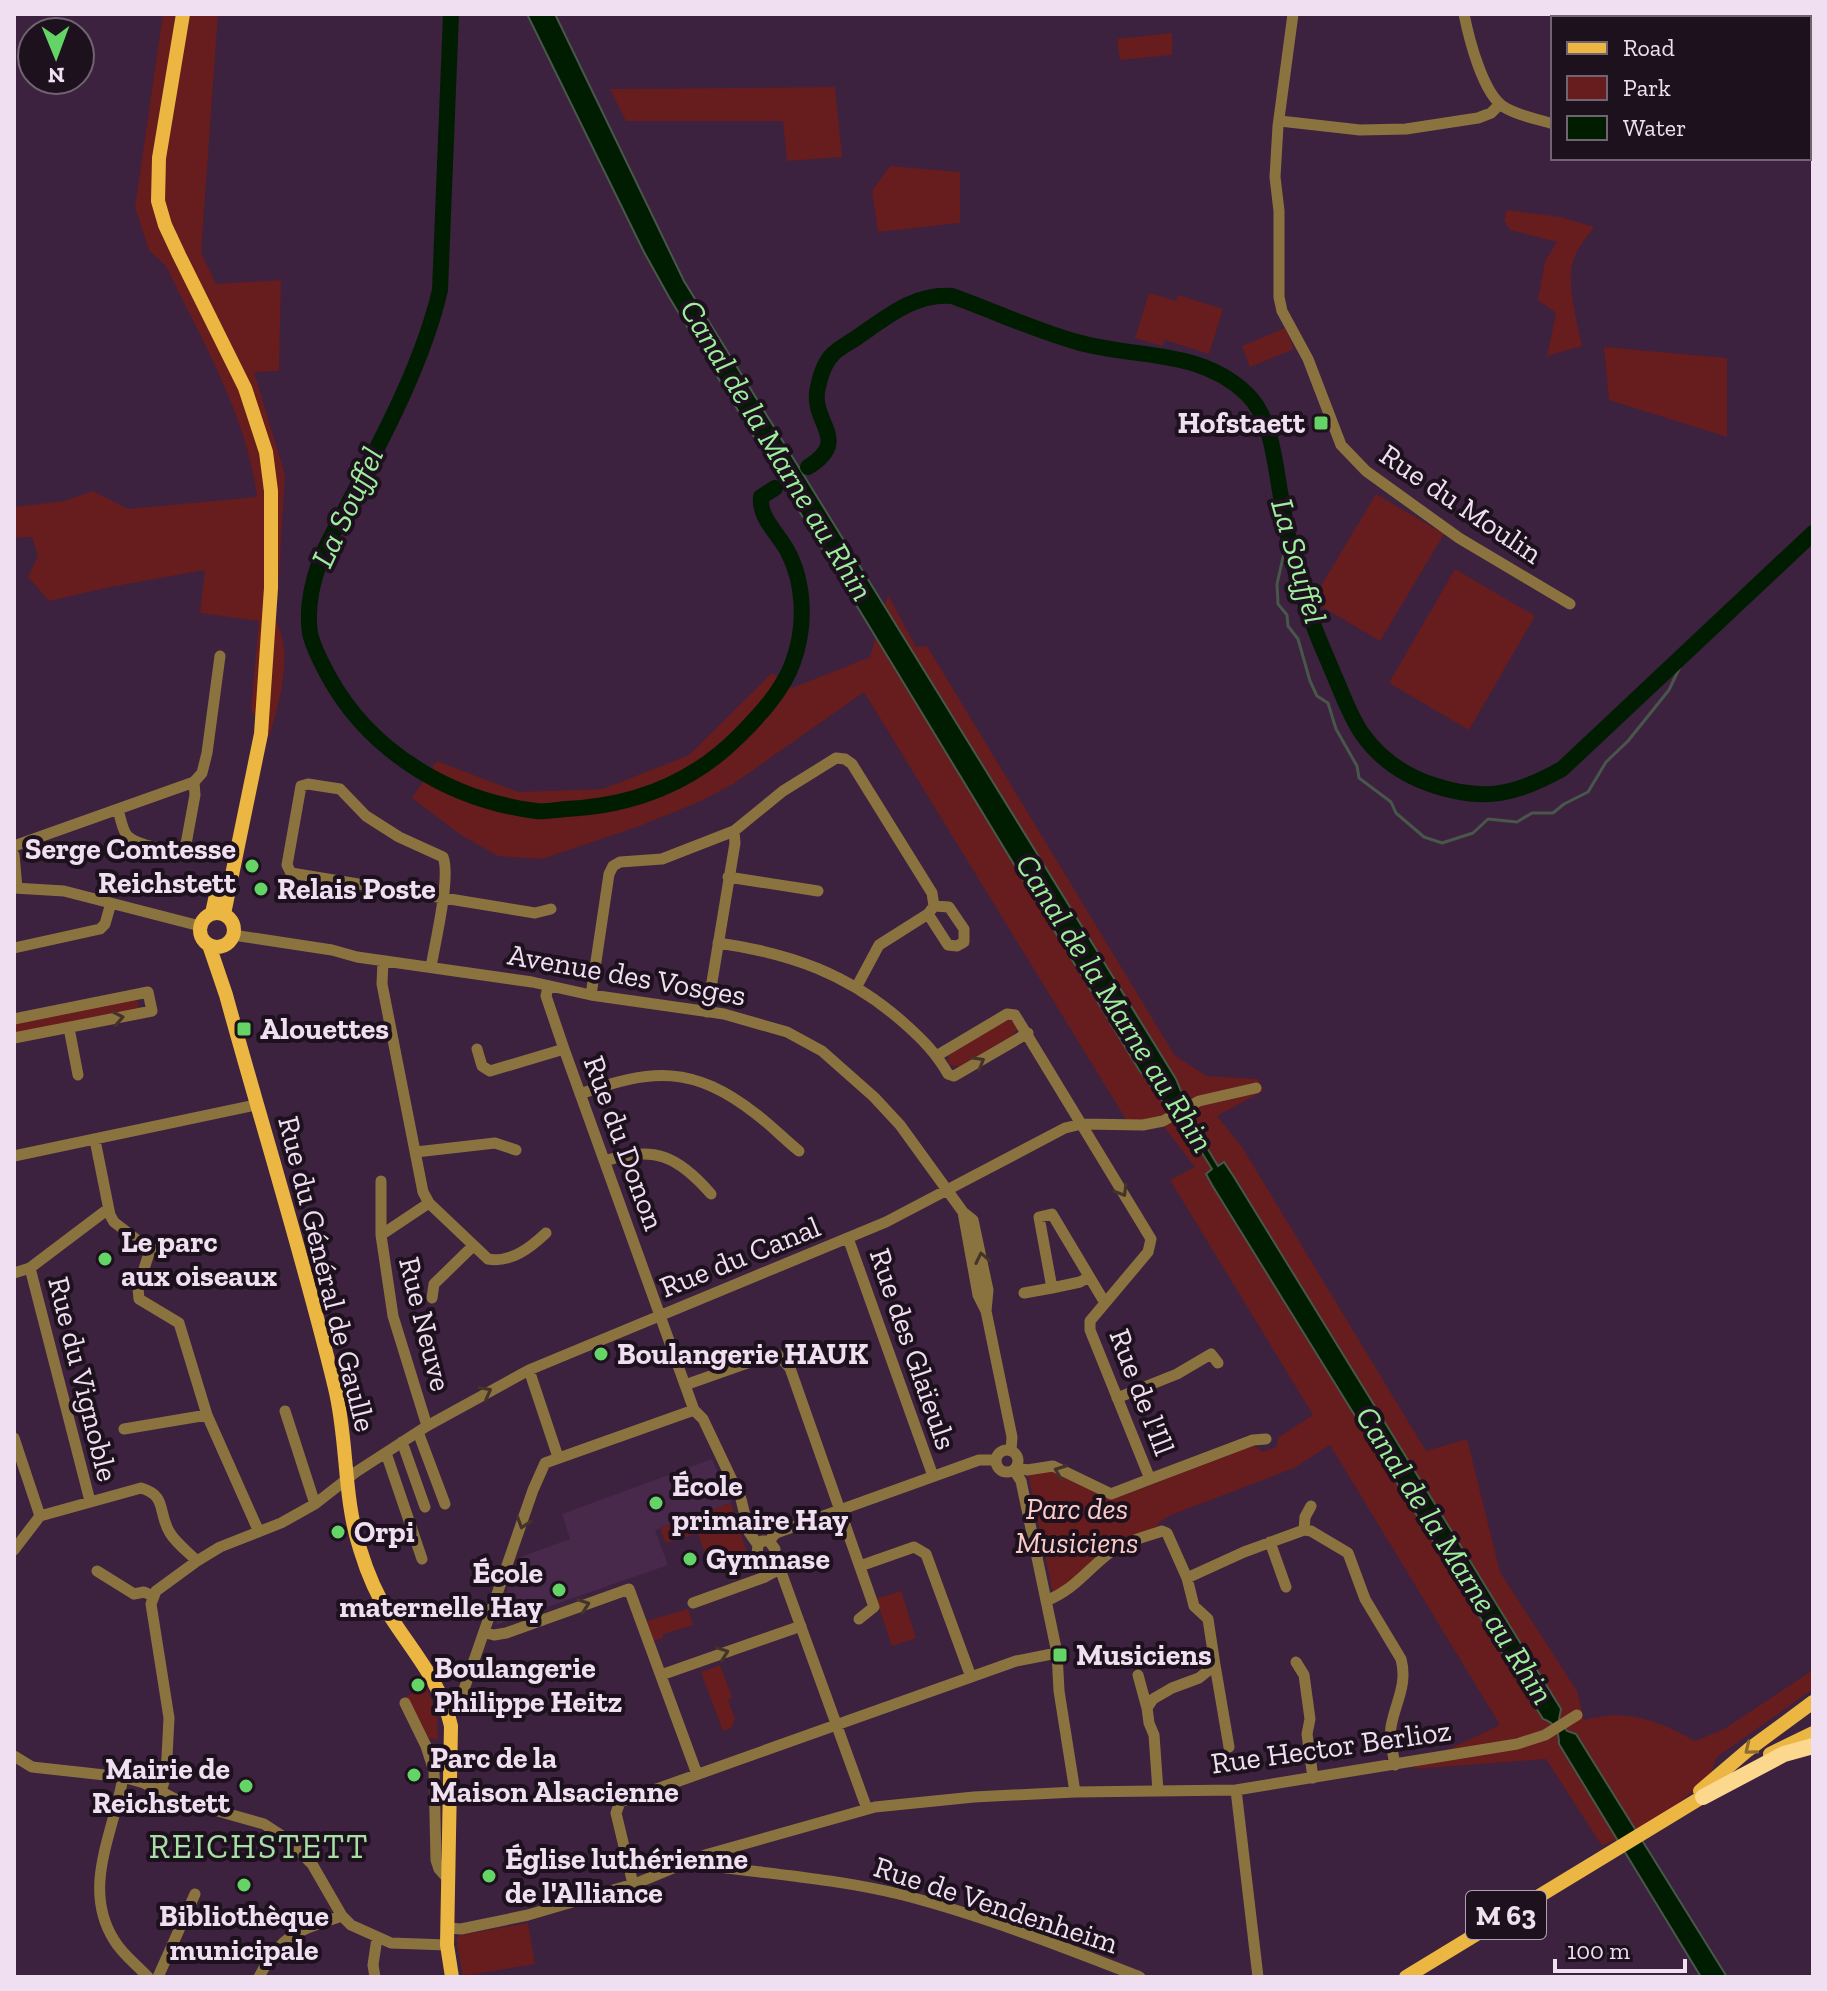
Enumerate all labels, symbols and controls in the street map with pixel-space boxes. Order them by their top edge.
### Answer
north arrow [16,16,96,96]
legend [1551,16,1811,160]
text: Road [1623,33,1675,62]
text: N [47,62,65,89]
text: Park [1623,73,1671,102]
text: Water [1623,113,1686,142]
water label: Canal de la Marne au Rhin [672,293,882,607]
place label: Hofstaett [1178,405,1306,441]
marker: Hofstaett [1312,414,1330,432]
street label: Rue du Moulin [1373,437,1549,571]
water label: La Souffel [303,441,391,573]
water label: La Souffel [1263,494,1335,628]
place label: Serge Comtesse Reichstett [25,831,237,901]
water label: Canal de la Marne au Rhin [1008,847,1222,1159]
marker: Serge Comtesse Reichstett [243,857,261,875]
place label: Relais Poste [277,871,436,907]
marker: Relais Poste [252,880,270,898]
street label: Avenue des Vosges [505,936,749,1014]
one-way arrow [111,1010,124,1027]
place label: Alouettes [260,1011,389,1047]
marker: Alouettes [235,1020,253,1038]
street label: Rue du Donon [576,1051,672,1235]
one-way arrow [970,1056,985,1072]
street label: Rue du Général de Gaulle [270,1113,384,1435]
one-way arrow [1112,1182,1128,1197]
street label: Rue du Canal [654,1208,826,1306]
place label: Le parc aux oiseaux [121,1224,277,1294]
street label: Rue des Glaïeuls [862,1244,964,1454]
marker: Le parc aux oiseaux [96,1250,114,1268]
one-way arrow [974,1252,991,1266]
street label: Rue Neuve [391,1253,459,1395]
street label: Rue du Vignoble [40,1273,126,1485]
street label: Rue de l'Ill [1101,1324,1183,1460]
place label: Boulangerie HAUK [617,1336,868,1372]
marker: Boulangerie HAUK [592,1345,610,1363]
one-way arrow [477,1387,492,1402]
water label: Canal de la Marne au Rhin [1348,1399,1562,1711]
one-way arrow [1054,1464,1068,1481]
place label: École primaire Hay [672,1468,848,1538]
park label: Parc des Musiciens [1015,1491,1139,1561]
marker: École primaire Hay [647,1494,665,1512]
place label: Orpi [354,1514,415,1550]
one-way arrow [516,1515,532,1529]
marker: Orpi [329,1523,347,1541]
place label: Gymnase [706,1541,830,1577]
marker: Gymnase [681,1550,699,1568]
place label: École maternelle Hay [339,1555,543,1625]
marker: École maternelle Hay [550,1581,568,1599]
one-way arrow [576,1598,590,1615]
place label: Musiciens [1076,1637,1212,1673]
marker: Musiciens [1051,1646,1069,1664]
one-way arrow [716,1647,730,1663]
place label: Boulangerie Philippe Heitz [434,1650,622,1720]
marker: Boulangerie Philippe Heitz [409,1676,427,1694]
street label: Rue Hector Berlioz [1209,1712,1453,1782]
one-way arrow [1744,1739,1759,1753]
place label: Parc de la Maison Alsacienne [430,1740,679,1810]
place label: Mairie de Reichstett [92,1751,231,1821]
marker: Parc de la Maison Alsacienne [405,1766,423,1784]
marker: Mairie de Reichstett [237,1777,255,1795]
district label: REICHSTETT [149,1826,369,1867]
place label: Église luthérienne de l'Alliance [505,1841,748,1911]
street label: Rue de Vendenheim [870,1849,1123,1961]
marker: Église luthérienne de l'Alliance [480,1867,498,1885]
marker: Bibliothèque municipale [235,1876,253,1894]
road number: M 63 [1466,1891,1546,1939]
place label: Bibliothèque municipale [159,1898,329,1968]
scale bar [1555,1923,1685,1973]
text: 100 m [1567,1936,1630,1965]

